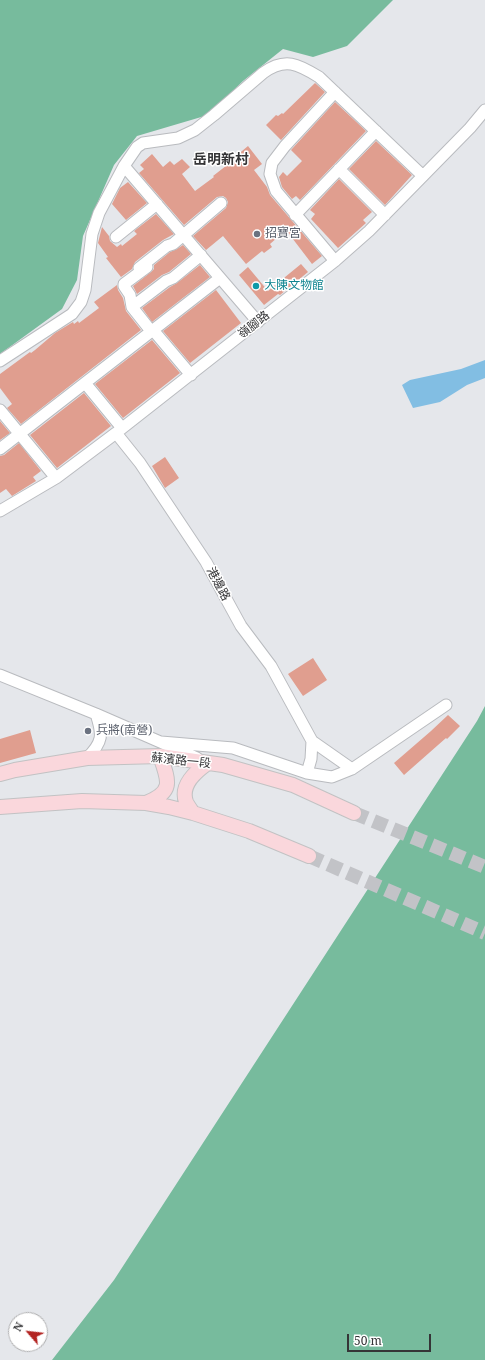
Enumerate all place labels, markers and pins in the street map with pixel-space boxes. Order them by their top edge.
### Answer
place label: 招寶宮 [265,227,301,241]
marker: 招寶宮 [252,229,262,239]
place label: 大陳文物館 [264,279,324,293]
marker: 大陳文物館 [251,281,261,291]
place label: 兵將(南營) [96,724,152,738]
marker: 兵將(南營) [83,726,93,736]

